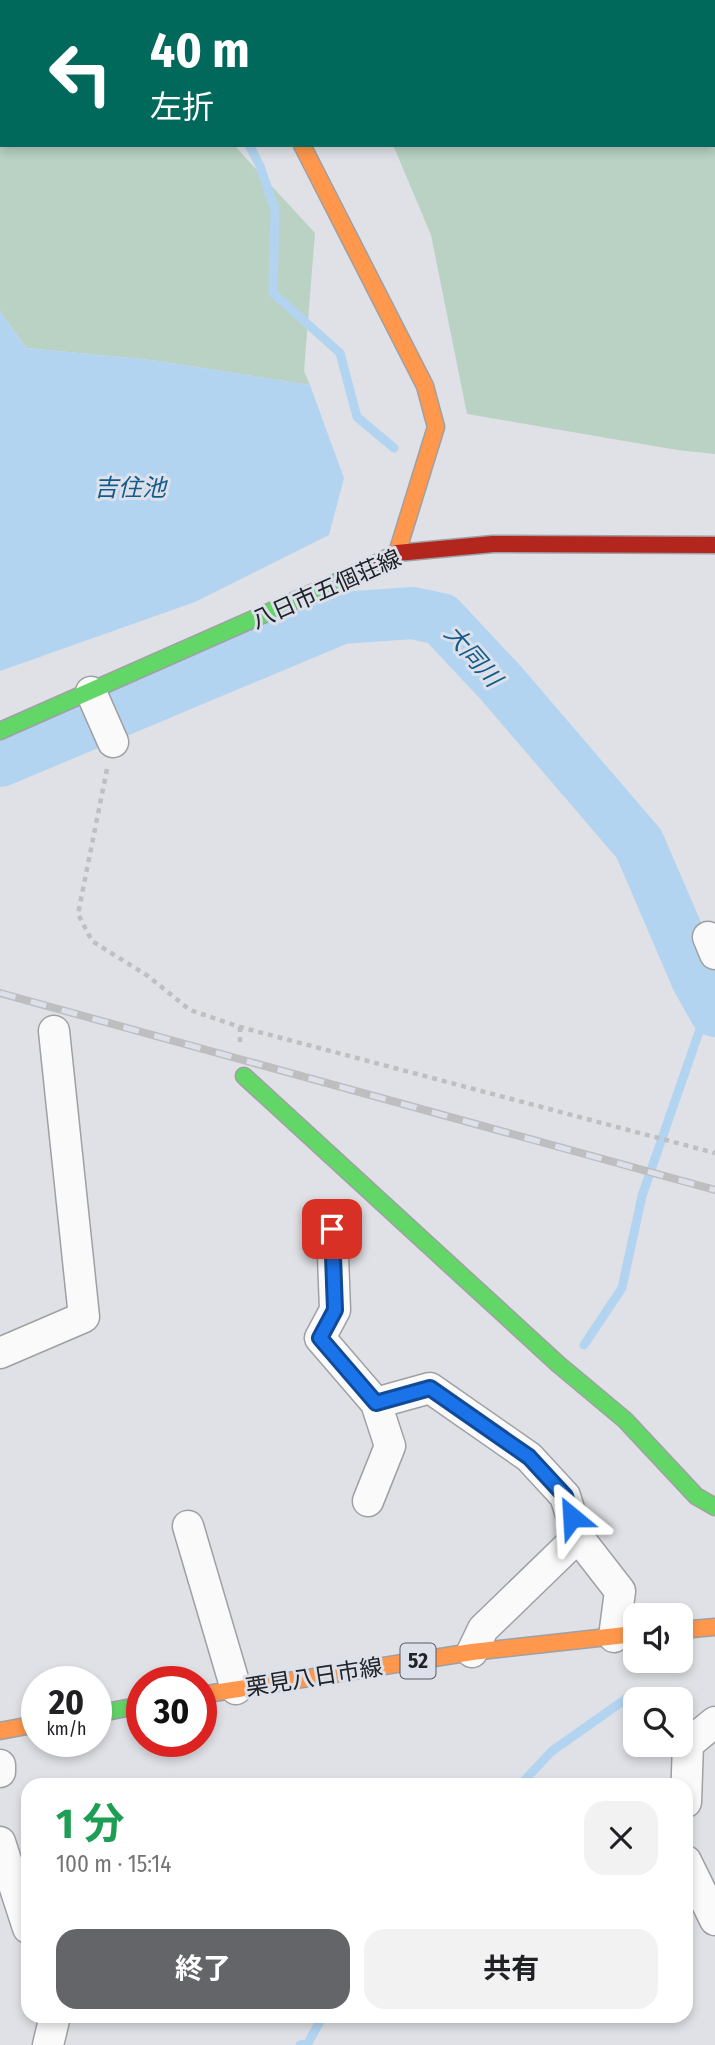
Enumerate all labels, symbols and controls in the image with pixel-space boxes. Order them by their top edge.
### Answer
text: 40 m [150,21,250,80]
icon: left [35,28,126,119]
text: 左折 [150,88,214,126]
water label: 吉住池 [94,474,168,502]
street label: 八日市五個荘線 [247,543,405,635]
water label: 大同川 [439,620,509,695]
pin [302,1199,362,1259]
icon: arrive [313,1210,351,1248]
position arrow [535,1480,609,1554]
map controls [623,1603,693,1757]
button: sound [623,1603,693,1673]
road number: 52 [400,1644,436,1678]
street label: 栗見八日市線 [244,1652,384,1702]
speed limit sign: 30 [126,1666,217,1757]
text: 20 [49,1681,84,1723]
button: search [623,1687,693,1757]
text: km/h [46,1718,87,1740]
text: 1 分 [56,1799,125,1849]
button: close [584,1801,658,1875]
text: 100 m · 15:14 [56,1850,171,1878]
button: 終了 [56,1929,350,2009]
button: 共有 [364,1929,658,2009]

